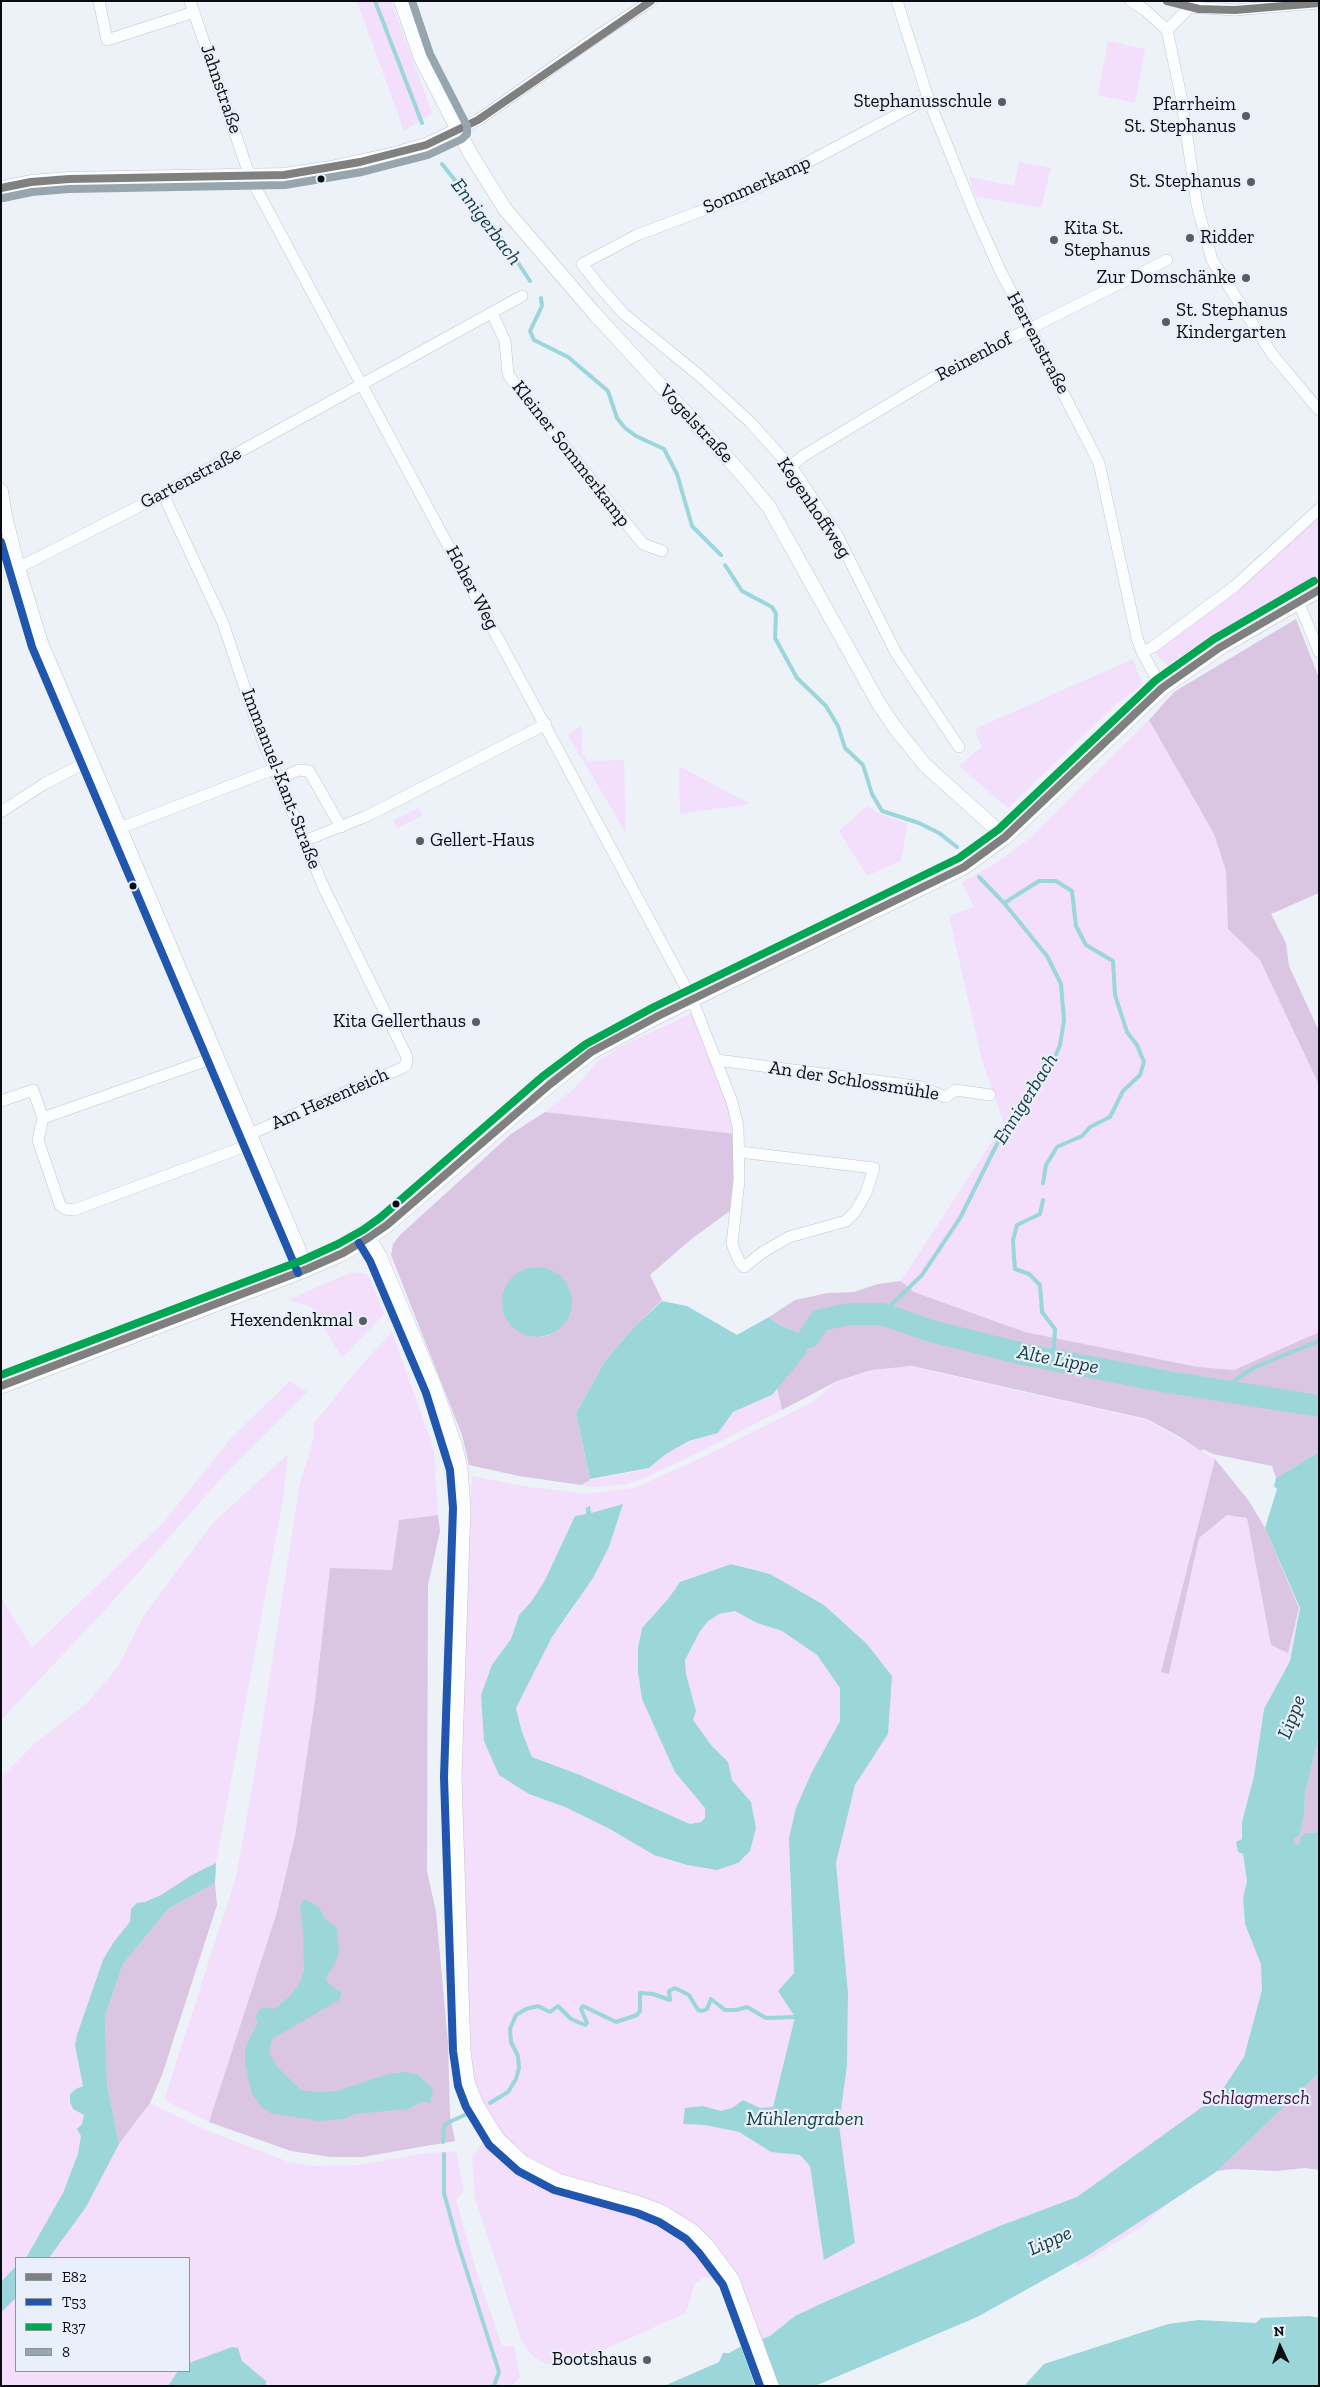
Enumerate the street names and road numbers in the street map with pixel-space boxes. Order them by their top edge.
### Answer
street label: Jahnstraße [195,41,247,137]
street label: Sommerkamp [700,151,814,219]
street label: Herrenstraße [1002,288,1074,398]
street label: Reinenhof [932,327,1016,387]
street label: Kleiner Sommerkamp [507,376,635,532]
street label: Vogelstraße [654,380,738,468]
street label: Gartenstraße [137,442,245,514]
street label: Kegenhoffweg [772,453,856,563]
street label: Hoher Weg [440,542,504,634]
street label: Immanuel-Kant-Straße [236,686,326,872]
street label: An der Schlossmühle [767,1056,941,1106]
street label: Am Hexenteich [268,1063,392,1135]

